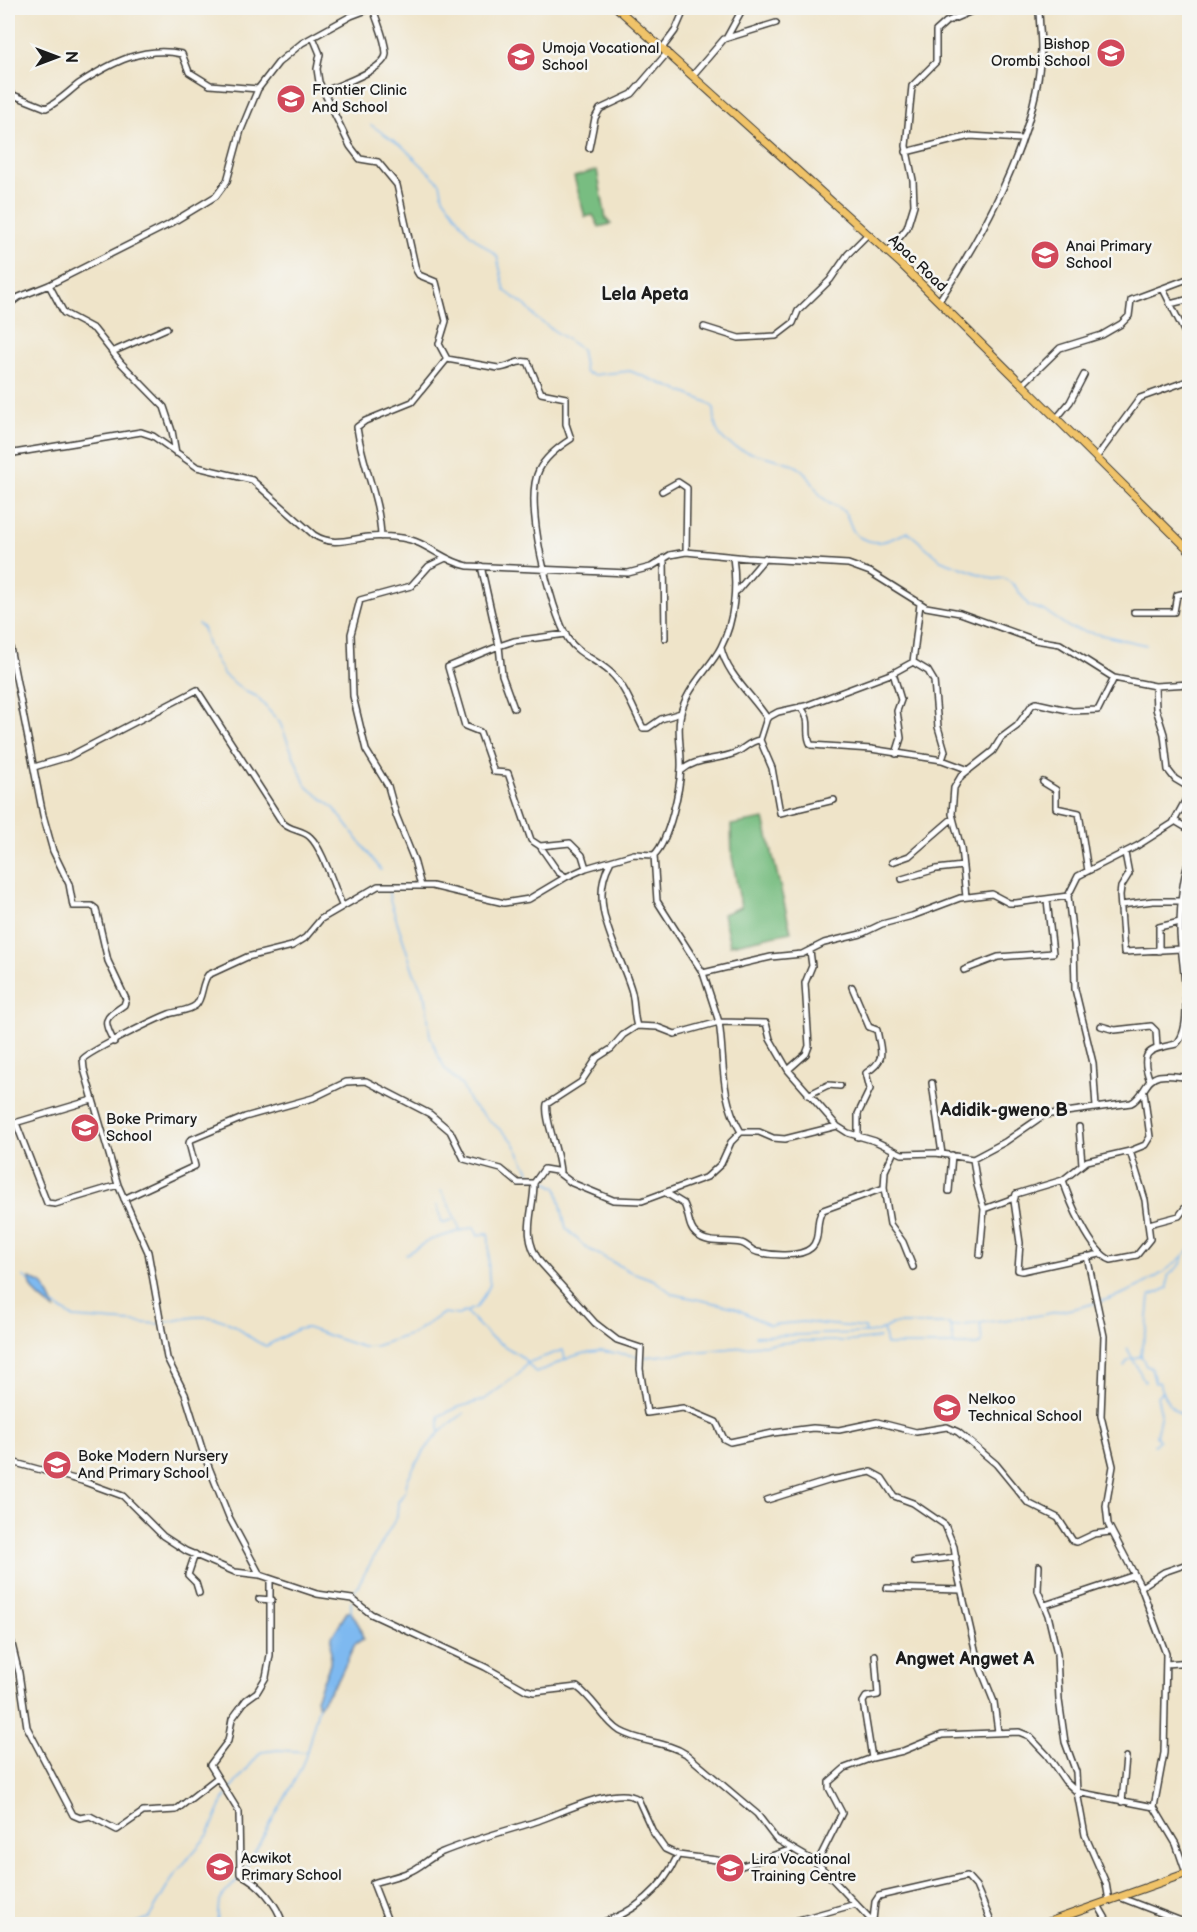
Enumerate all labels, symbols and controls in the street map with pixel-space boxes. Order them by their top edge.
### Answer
north arrow [27,27,87,87]
place label: Bishop Orombi School [991,35,1090,71]
school or university icon: Bishop Orombi School [1095,37,1127,69]
place label: Umoja Vocational School [542,39,659,75]
school or university icon: Umoja Vocational School [505,41,537,73]
text: N [61,51,80,63]
place label: Frontier Clinic And School [312,81,407,117]
school or university icon: Frontier Clinic And School [275,83,307,115]
street label: Apac Road [884,231,951,296]
place label: Anai Primary School [1066,237,1152,273]
school or university icon: Anai Primary School [1029,239,1061,271]
district label: Lela Apeta [601,284,689,305]
district label: Adidik-gweno B [939,1100,1068,1121]
place label: Boke Primary School [106,1110,197,1146]
school or university icon: Boke Primary School [69,1112,101,1144]
place label: Nelkoo Technical School [968,1390,1082,1426]
school or university icon: Nelkoo Technical School [931,1392,963,1424]
place label: Boke Modern Nursery And Primary School [78,1447,228,1483]
school or university icon: Boke Modern Nursery And Primary School [41,1449,73,1481]
district label: Angwet Angwet A [895,1649,1035,1670]
place label: Acwikot Primary School [241,1849,342,1885]
place label: Lira Vocational Training Centre [751,1850,856,1886]
school or university icon: Acwikot Primary School [204,1851,236,1883]
school or university icon: Lira Vocational Training Centre [714,1852,746,1884]

